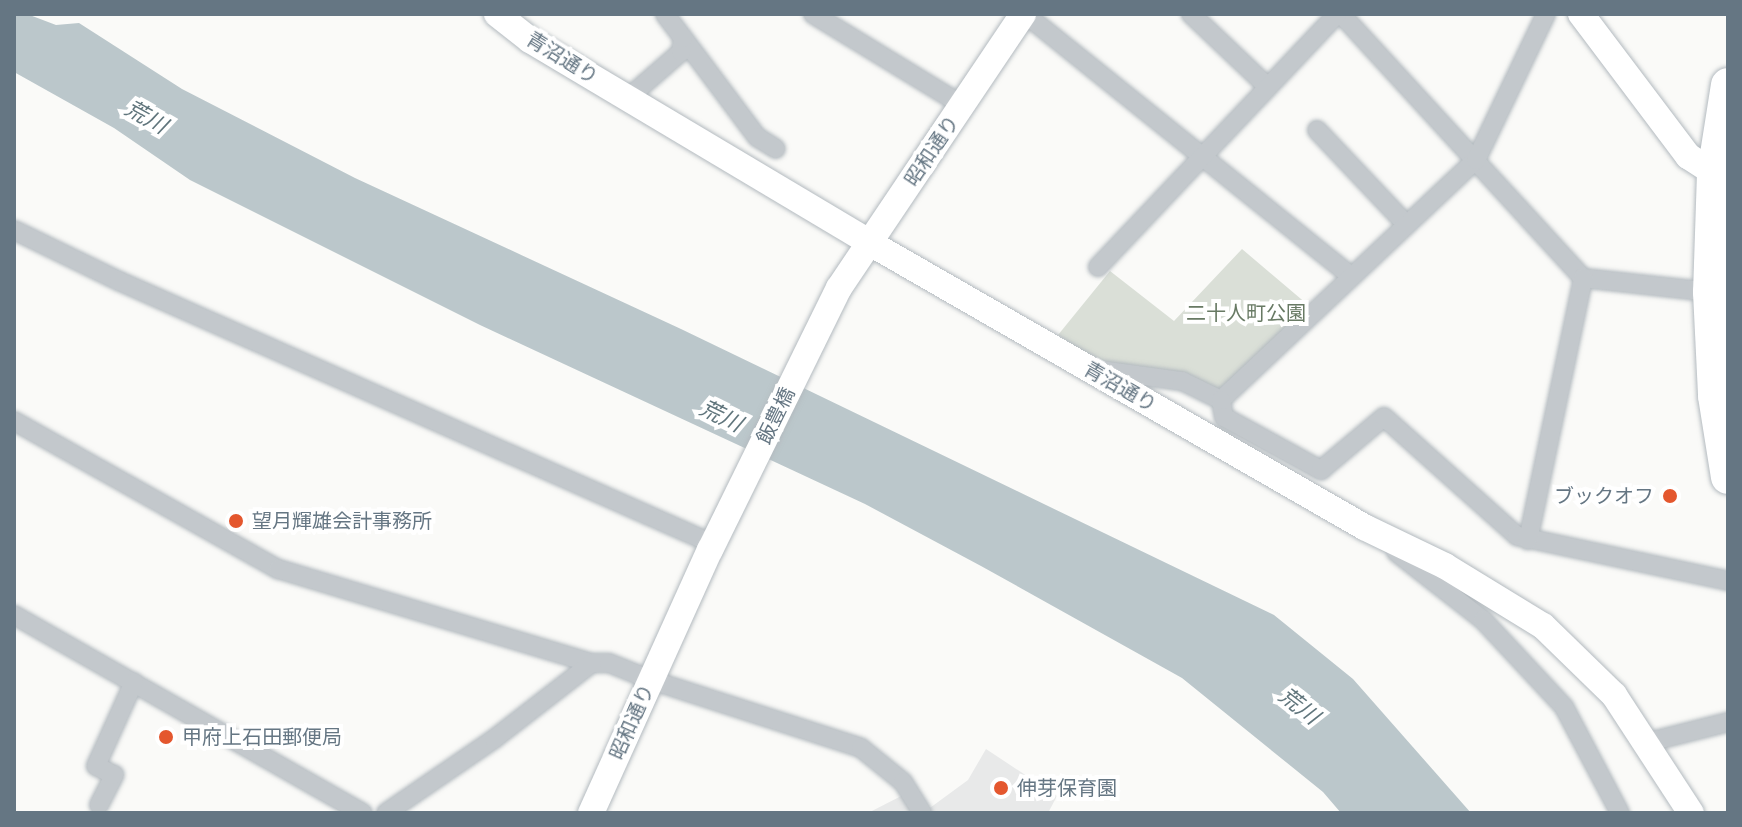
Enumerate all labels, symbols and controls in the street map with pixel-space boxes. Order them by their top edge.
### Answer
street label: 青沼通り [522,27,602,89]
water label: 荒川 [120,95,172,139]
street label: 昭和通り [900,111,964,191]
park label: 二十人町公園 [1186,301,1306,325]
street label: 青沼通り [1079,357,1161,417]
street label: 飯豊橋 [752,384,800,448]
water label: 荒川 [695,394,747,438]
place label: ブックオフ [1554,484,1654,508]
marker: ブックオフ [1661,487,1679,505]
place label: 望月輝雄会計事務所 [252,509,432,533]
marker: 望月輝雄会計事務所 [227,512,245,530]
street label: 昭和通り [605,681,659,763]
water label: 荒川 [1274,682,1324,730]
place label: 甲府上石田郵便局 [182,725,342,749]
marker: 甲府上石田郵便局 [157,728,175,746]
place label: 伸芽保育園 [1017,776,1117,800]
marker: 伸芽保育園 [992,779,1010,797]

